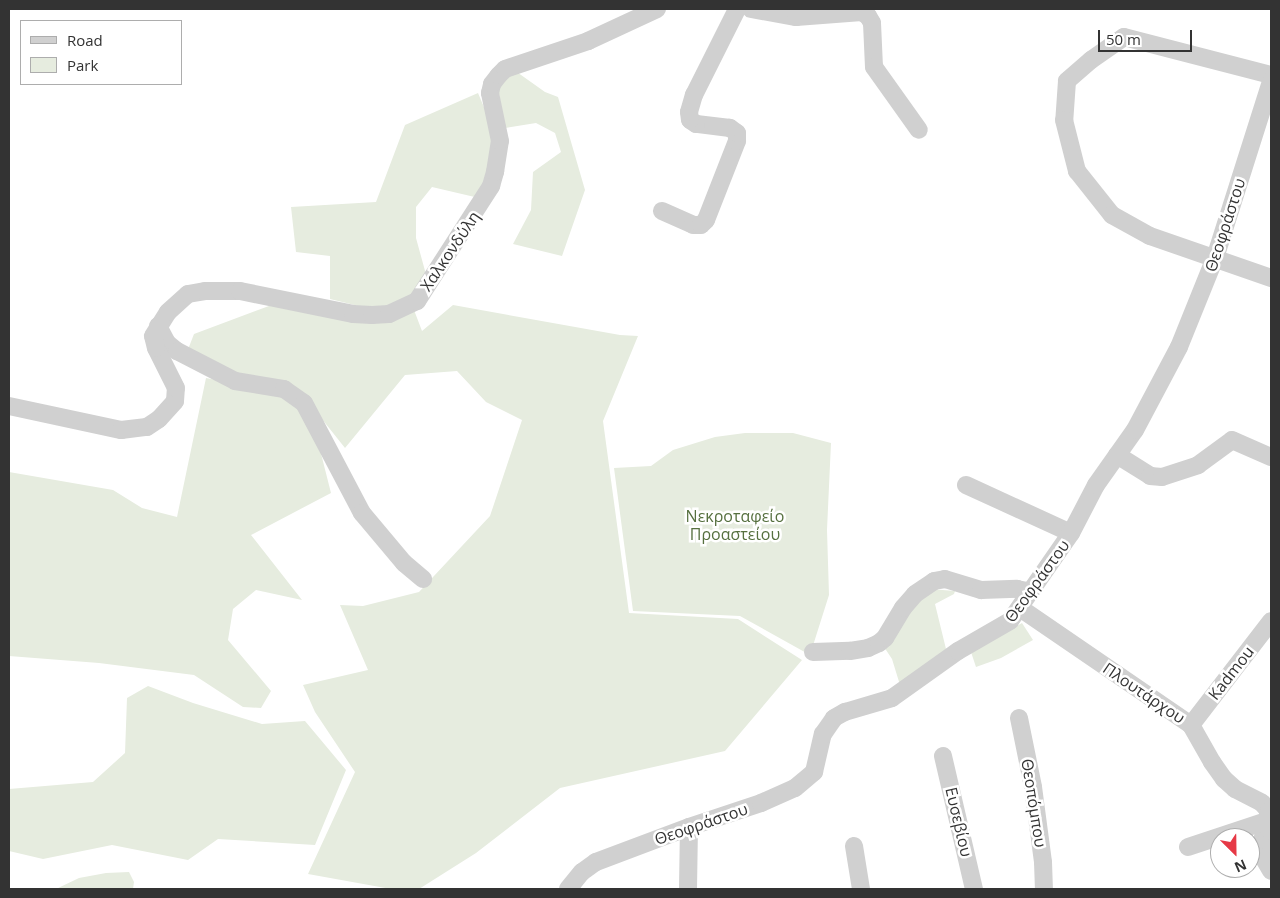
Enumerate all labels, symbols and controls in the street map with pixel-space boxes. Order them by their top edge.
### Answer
legend [20,20,182,85]
scale bar [1100,20,1194,52]
text: 50 m [1106,29,1141,49]
text: Road [67,30,103,50]
text: Park [67,55,98,75]
street label: Θεοφράστου [1201,176,1249,274]
street label: Χαλκονδύλη [416,207,484,295]
park label: Νεκροταφείο Προαστείου [686,506,784,544]
street label: Θεοφράστου [1001,536,1073,626]
street label: Kadmou [1204,642,1258,704]
street label: Πλουτάρχου [1099,659,1189,727]
street label: Θεοπόμπου [1018,757,1050,849]
street label: Ευσεβίου [942,785,976,859]
street label: Θεοφράστου [652,799,750,849]
north arrow [1210,828,1260,878]
text: N [1232,855,1250,877]

